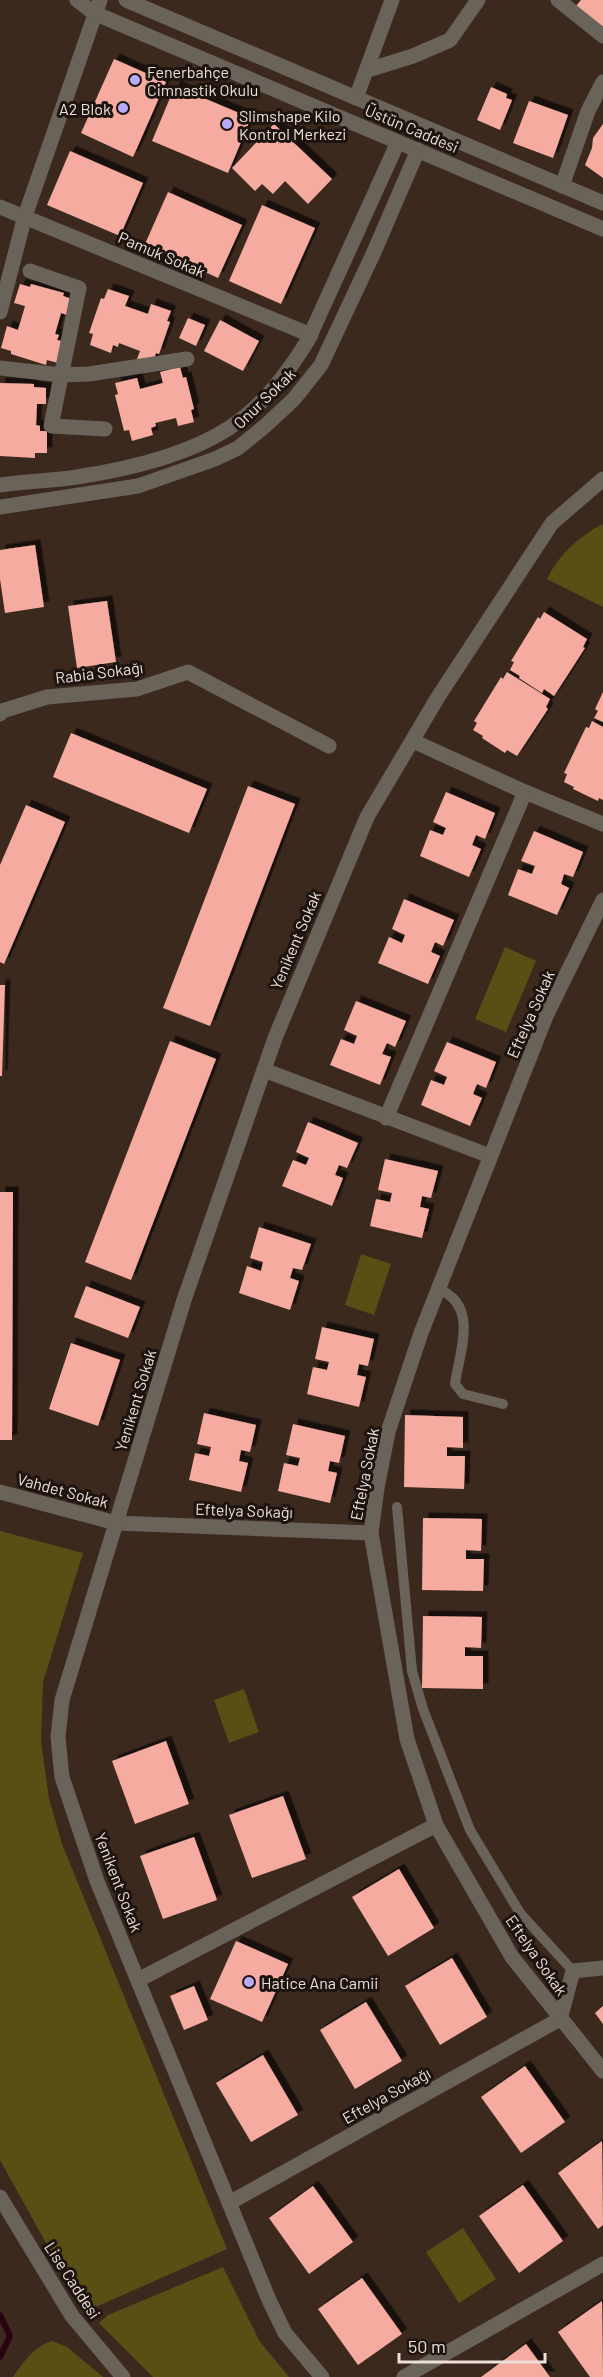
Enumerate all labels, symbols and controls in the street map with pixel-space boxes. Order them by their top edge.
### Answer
place label: Fenerbahçe Cimnastik Okulu [147,62,258,99]
marker: Fenerbahçe Cimnastik Okulu [128,73,142,87]
place label: A2 Blok [59,99,111,118]
street label: Üstün Caddesi [362,100,462,156]
marker: A2 Blok [116,101,130,115]
place label: Slimshape Kilo Kontrol Merkezi [239,106,346,143]
marker: Slimshape Kilo Kontrol Merkezi [220,117,234,131]
street label: Pamuk Sokak [116,227,208,281]
street label: Onur Sokak [229,364,299,432]
street label: Rabia Sokağı [54,657,144,687]
street label: Yenikent Sokak [266,888,324,992]
street label: Eftelya Sokak [502,967,558,1061]
street label: Yenikent Sokak [111,1347,159,1453]
street label: Eftelya Sokak [346,1426,382,1522]
street label: Vahdet Sokak [15,1469,111,1511]
street label: Eftelya Sokağı [195,1499,293,1521]
street label: Yenikent Sokak [91,1829,147,1935]
street label: Eftelya Sokak [502,1911,572,1999]
place label: Hatice Ana Camii [261,1973,378,1992]
marker: Hatice Ana Camii [242,1975,256,1989]
street label: Eftelya Sokağı [339,2063,433,2127]
street label: Lise Caddesi [41,2238,105,2322]
scale bar [399,2326,544,2364]
text: 50 m [408,2335,446,2357]

